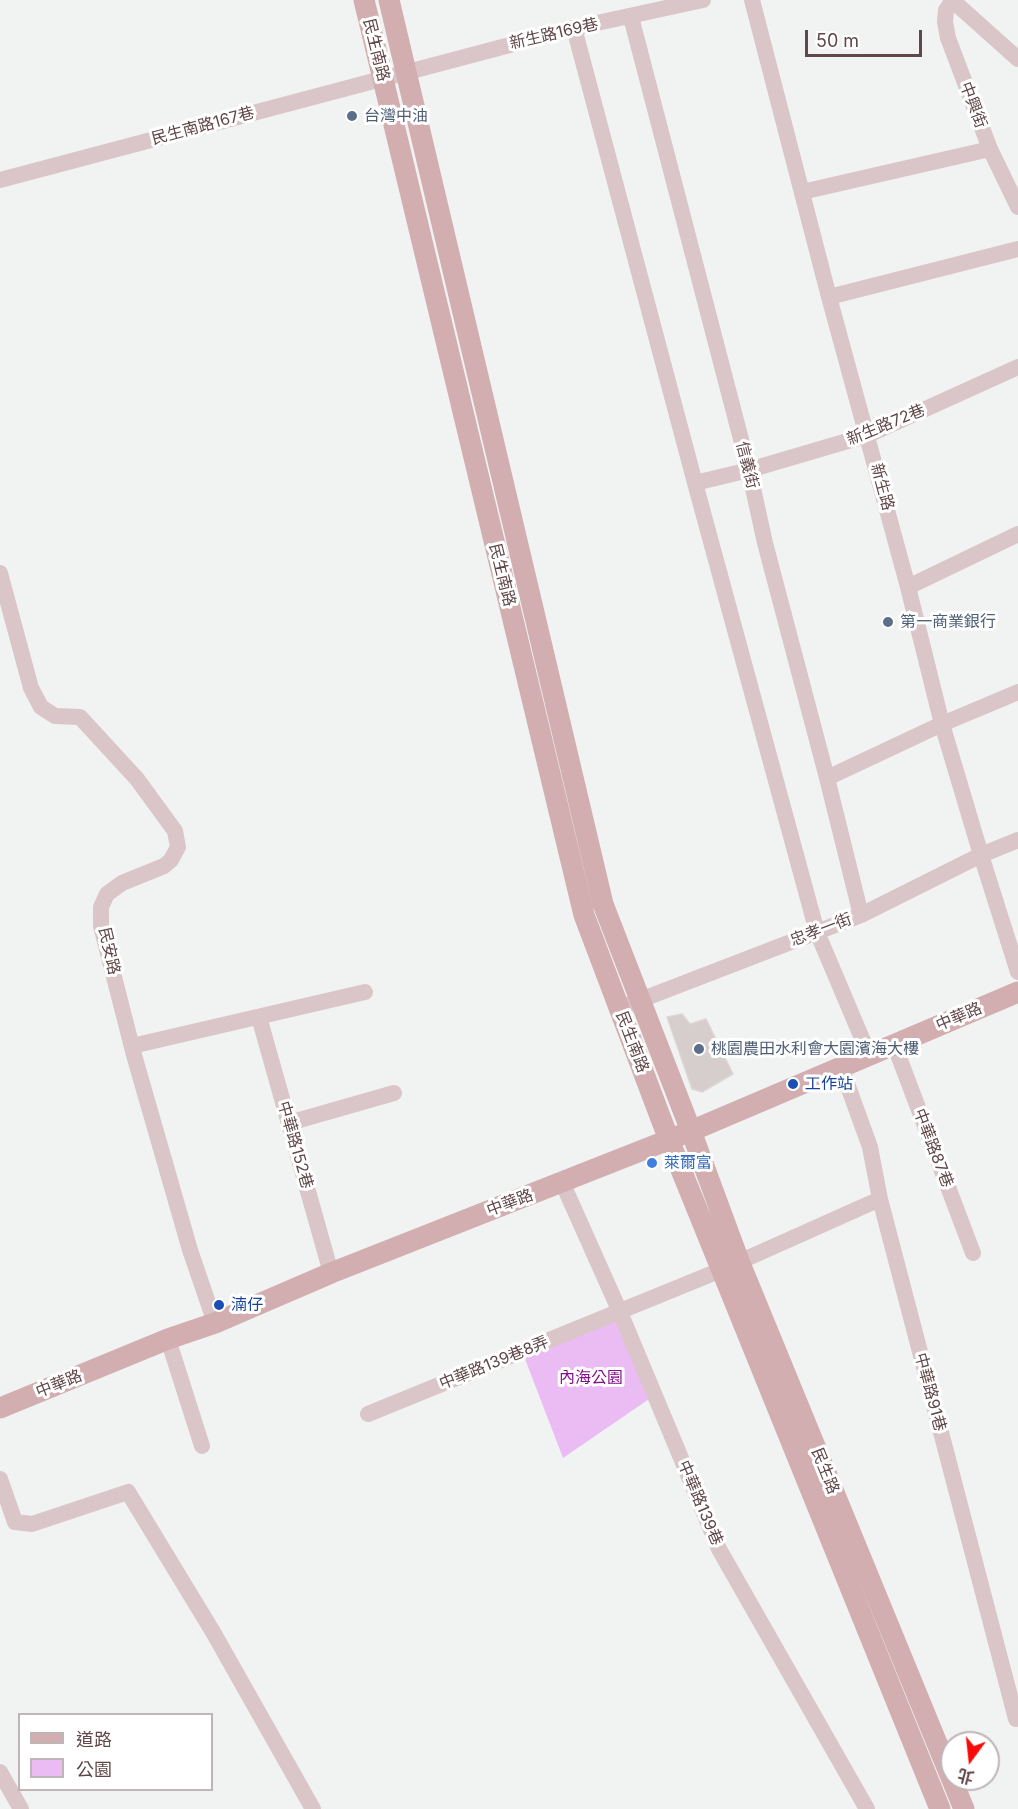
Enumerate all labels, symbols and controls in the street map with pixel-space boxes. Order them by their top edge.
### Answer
street label: 新生路169巷 [508,14,600,54]
street label: 民生南路 [359,17,393,83]
scale bar [808,18,925,56]
text: 50 m [816,30,859,51]
street label: 中興街 [955,79,991,131]
street label: 民生南路167巷 [150,103,256,149]
place label: 台灣中油 [364,106,428,126]
marker: 台灣中油 [345,109,359,123]
street label: 新生路72巷 [844,401,928,449]
street label: 信義街 [732,439,762,491]
street label: 新生路 [867,461,897,513]
street label: 民生南路 [485,542,519,608]
place label: 第一商業銀行 [900,612,996,632]
marker: 第一商業銀行 [881,615,895,629]
street label: 忠孝一街 [788,910,854,950]
street label: 民安路 [94,925,124,977]
street label: 中華路 [933,999,985,1035]
street label: 民生南路 [612,1009,652,1075]
place label: 桃園農田水利會大園濱海大樓 [711,1039,919,1059]
marker: 桃園農田水利會大園濱海大樓 [692,1042,706,1056]
place label: 工作站 [805,1074,853,1094]
marker: 工作站 [786,1077,800,1091]
street label: 中華路152巷 [273,1099,317,1191]
street label: 中華路87巷 [909,1106,957,1190]
place label: 萊爾富 [664,1153,712,1173]
marker: 萊爾富 [645,1156,659,1170]
street label: 中華路 [484,1185,536,1221]
place label: 湳仔 [231,1295,263,1315]
marker: 湳仔 [212,1298,226,1312]
street label: 中華路139巷8弄 [437,1332,551,1394]
street label: 中華路91巷 [910,1351,950,1433]
street label: 中華路 [33,1366,85,1402]
park label: 內海公園 [559,1368,623,1388]
street label: 民生路 [807,1445,843,1497]
street label: 中華路139巷 [674,1458,726,1548]
legend [18,1713,213,1791]
text: 道路 [76,1729,112,1750]
north arrow [940,1731,1000,1791]
text: 公園 [76,1759,112,1780]
text: 北 [956,1765,976,1788]

